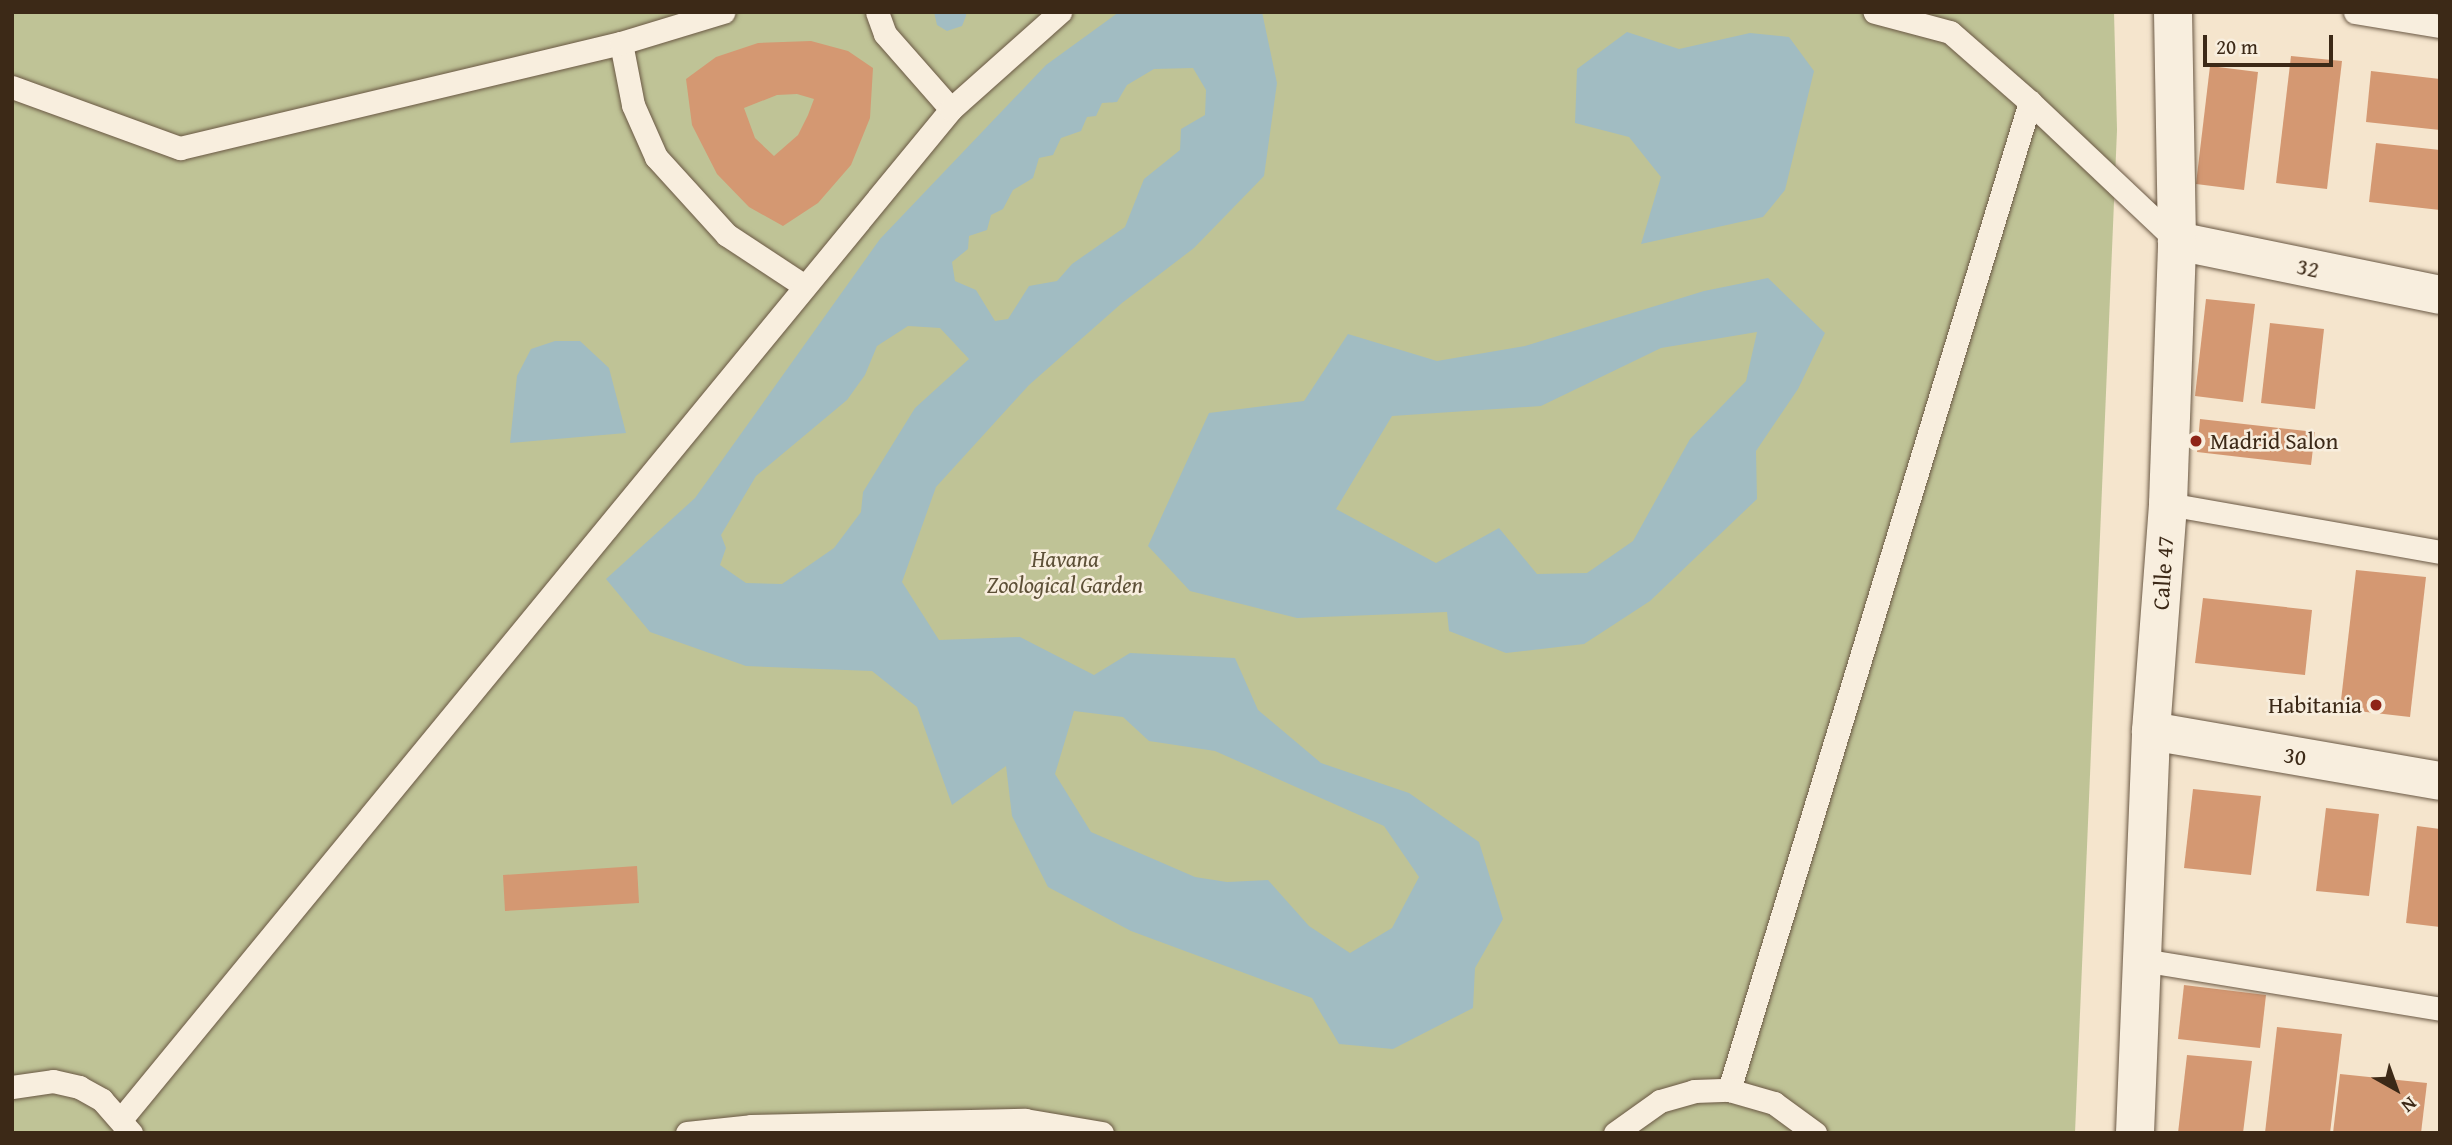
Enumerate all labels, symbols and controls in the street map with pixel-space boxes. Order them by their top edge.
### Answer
scale bar [2207,21,2336,65]
text: 20 m [2216,31,2258,62]
street label: 32 [2294,252,2322,284]
place label: Madrid Salon [2210,427,2338,455]
marker: Madrid Salon [2188,433,2204,449]
street label: Calle 47 [2147,535,2179,611]
park label: Havana Zoological Garden [987,545,1143,599]
place label: Habitania [2268,691,2362,719]
marker: Habitania [2368,697,2384,713]
street label: 30 [2282,740,2308,772]
north arrow [2361,1054,2431,1124]
text: N [2396,1090,2423,1120]

